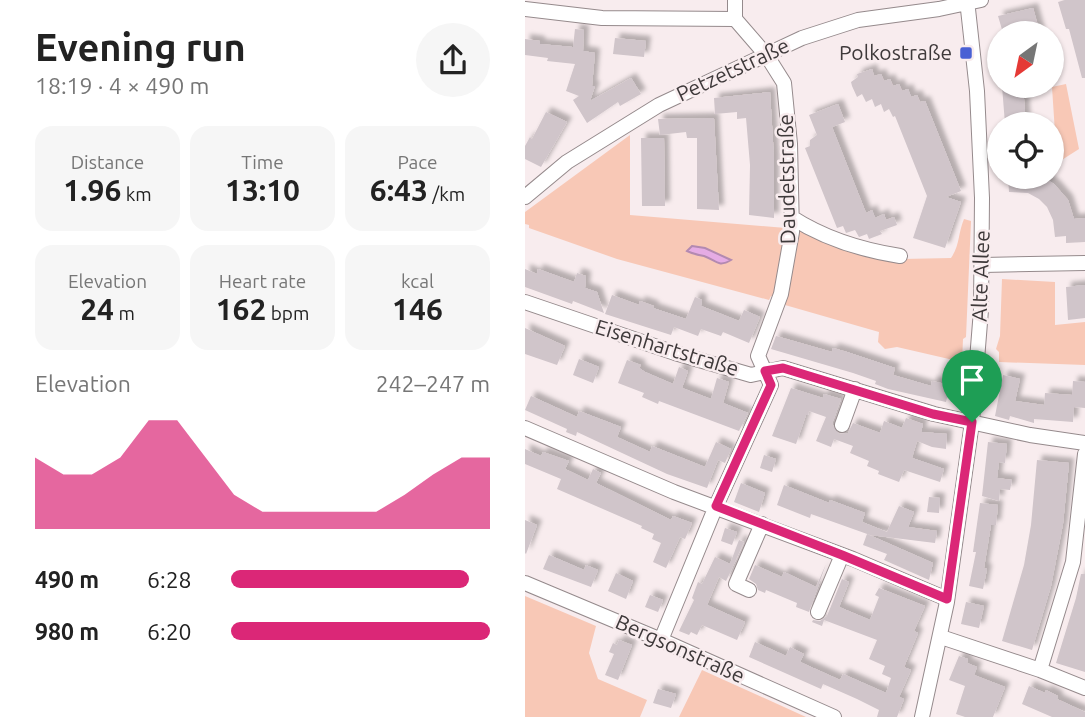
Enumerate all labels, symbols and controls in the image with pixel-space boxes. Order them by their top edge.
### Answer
north arrow [987,21,1064,98]
map controls [987,21,1064,189]
button: share [416,23,490,97]
text: Evening run [35,26,246,68]
street label: Petzetstraße [672,33,793,106]
place label: Polkostraße [839,40,952,64]
marker: Polkostraße [958,45,974,61]
text: 18:19 · 4 × 490 m [35,73,209,98]
button: locate [987,112,1064,189]
street label: Daudetstraße [773,114,799,244]
text: Distance [71,151,144,173]
text: Time [241,151,284,173]
text: Pace [397,151,438,173]
text: 1.96 [63,173,121,207]
text: 13:10 [225,173,300,207]
text: 6:43 [370,173,428,207]
text: km [121,183,152,205]
text: /km [428,183,465,205]
street label: Alte Allee [966,230,994,322]
text: Elevation [68,270,147,292]
text: Heart rate [219,270,306,292]
text: kcal [401,270,434,292]
text: 24 [80,292,114,326]
text: 162 [216,292,266,326]
text: 146 [392,292,443,326]
text: m [114,302,135,324]
text: bpm [266,302,309,324]
street label: Eisenhartstraße [593,314,742,380]
pin [942,350,1002,422]
icon: arrive [953,361,991,399]
text: Elevation [35,371,131,396]
text: 242–247 m [376,371,490,396]
text: 490 m [35,567,99,592]
text: 6:28 [147,567,192,592]
street label: Bergsonstraße [612,609,749,687]
text: 980 m [35,619,99,644]
text: 6:20 [147,619,192,644]

